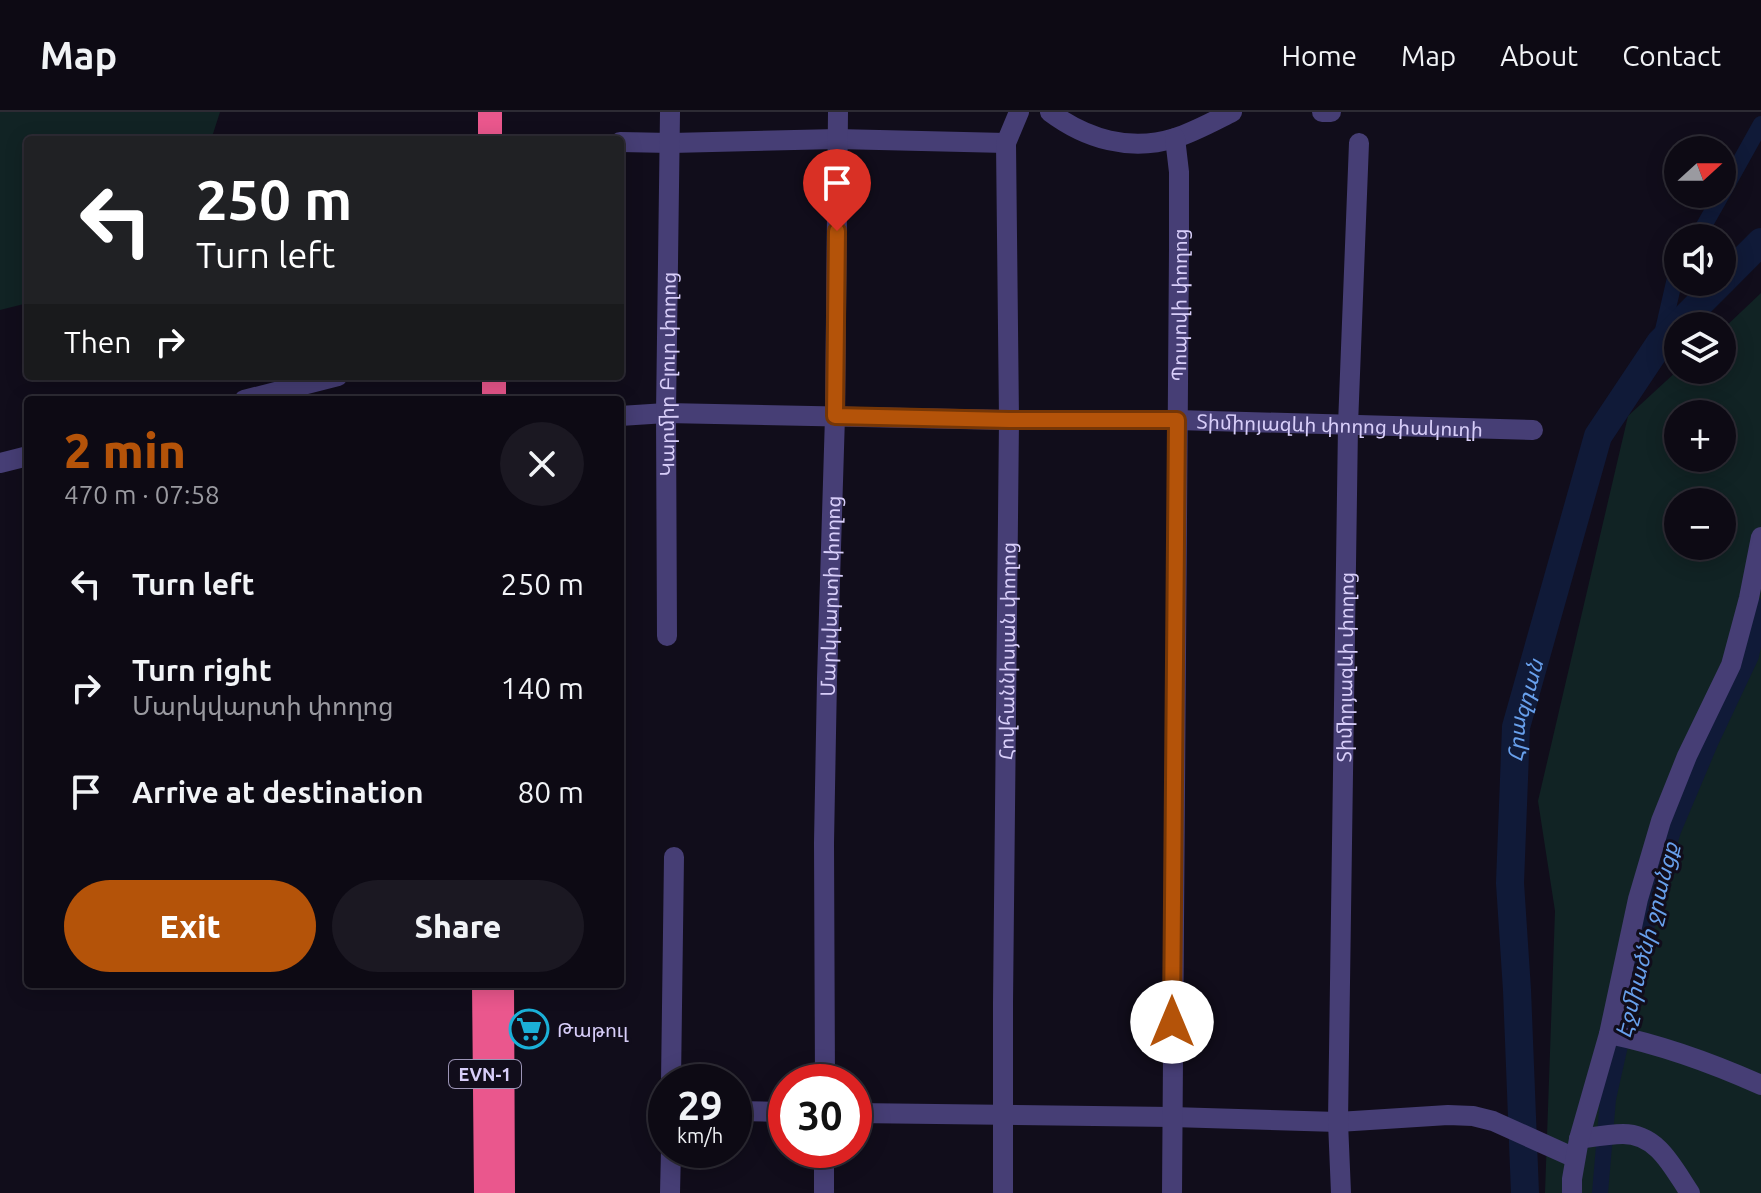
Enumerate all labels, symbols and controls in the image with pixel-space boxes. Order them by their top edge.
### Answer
text: Map [40,34,117,76]
text: Home [1282,40,1357,71]
text: Map [1401,40,1456,71]
text: About [1500,40,1578,71]
text: Contact [1622,40,1721,71]
north arrow [1664,136,1736,208]
map controls [1664,136,1736,560]
pin [803,149,871,231]
icon: arrive [815,161,859,205]
icon: left [64,168,168,272]
text: 250 m [196,168,352,231]
button: sound [1664,224,1736,296]
street label: Պոպովի փողոց [1167,228,1192,382]
text: Turn left [196,234,335,275]
street label: Կարմիր Բլուր փողոց [654,271,680,476]
button: layers [1664,312,1736,384]
icon: right [148,320,192,364]
text: Then [64,325,132,359]
button: + [1664,400,1736,472]
street label: Տիմիրյազևի փողոց փակուղի [1196,409,1483,441]
button: close [500,422,584,506]
text: 2 min [64,423,186,477]
text: 470 m · 07:58 [64,480,220,509]
button: − [1664,488,1736,560]
street label: Մարկվարտի փողոց [815,495,845,697]
street label: Հովհաննիսյան փողոց [994,542,1020,760]
icon: left [64,562,108,606]
text: Turn left [132,567,254,601]
text: 250 m [500,567,584,601]
street label: Տիմիրյազևի փողոց [1332,572,1358,763]
text: Turn right [132,653,272,687]
water label: Հրազդան [1502,655,1547,763]
icon: right [64,666,108,710]
text: 140 m [500,671,584,705]
text: Մարկվարտի փողոց [132,691,394,720]
icon: arrive [64,770,108,814]
text: Arrive at destination [132,775,424,809]
text: 80 m [517,775,584,809]
water label: Էջմիածնի ջրանցք [1610,839,1685,1041]
button: Exit [64,880,316,972]
button: Share [332,880,584,972]
position arrow [1130,980,1214,1064]
supermarket icon: Թաթուլ [508,1008,550,1050]
place label: Թաթուլ [557,1018,629,1042]
road number: EVN-1 [449,1060,521,1088]
speed limit sign: 30 [768,1064,872,1168]
text: 29 [677,1083,723,1128]
text: km/h [677,1124,723,1147]

